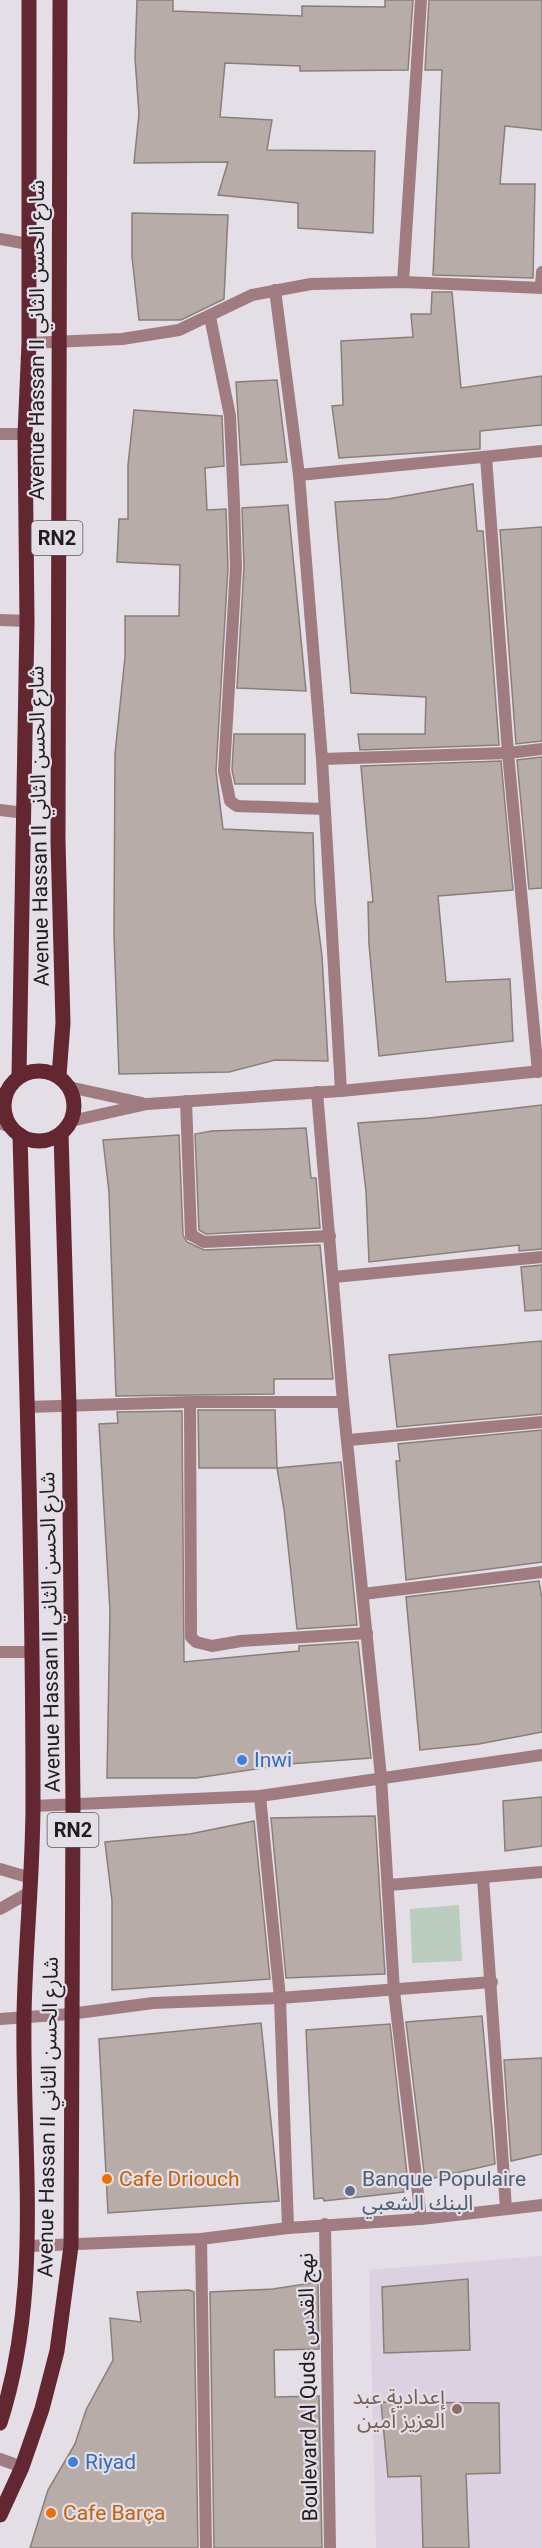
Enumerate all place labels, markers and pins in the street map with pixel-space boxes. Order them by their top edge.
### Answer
place label: Inwi [254,1748,292,1772]
marker: Inwi [235,1753,249,1767]
place label: Cafe Driouch [119,2167,240,2191]
place label: Banque Populaire البنك الشعبي [362,2167,526,2219]
marker: Cafe Driouch [100,2172,114,2186]
marker: Banque Populaire البنك الشعبي [343,2184,357,2198]
place label: إعدادية عبد العزيز أمين [353,2385,446,2433]
marker: إعدادية عبد العزيز أمين [450,2402,464,2416]
place label: Riyad [85,2450,136,2474]
marker: Riyad [66,2455,80,2469]
place label: Cafe Barça [63,2501,165,2525]
marker: Cafe Barça [44,2506,58,2520]

